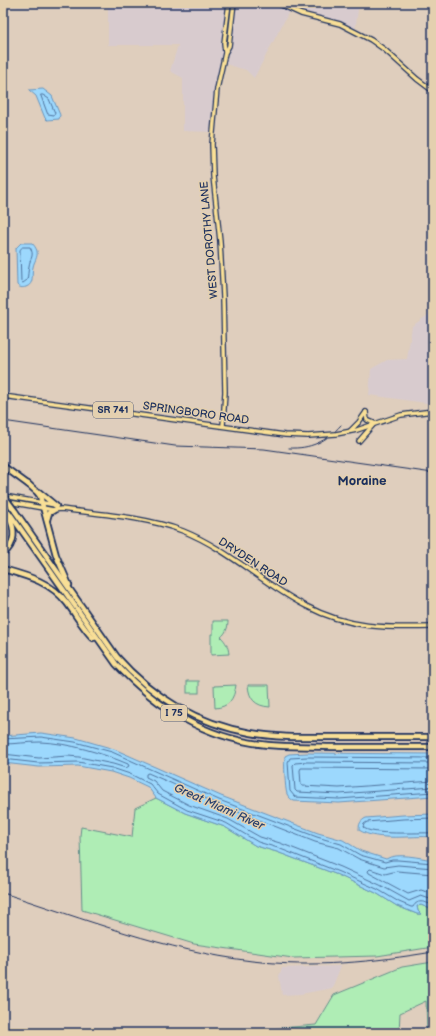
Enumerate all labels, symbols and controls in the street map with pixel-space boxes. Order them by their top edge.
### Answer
street label: WEST DOROTHY LANE [197,181,221,299]
street label: SPRINGBORO ROAD [142,399,250,427]
road number: SR 741 [93,402,133,418]
district label: Moraine [338,473,387,489]
street label: DRYDEN ROAD [216,535,290,589]
road number: I 75 [161,705,187,721]
water label: Great Miami River [172,780,268,834]

